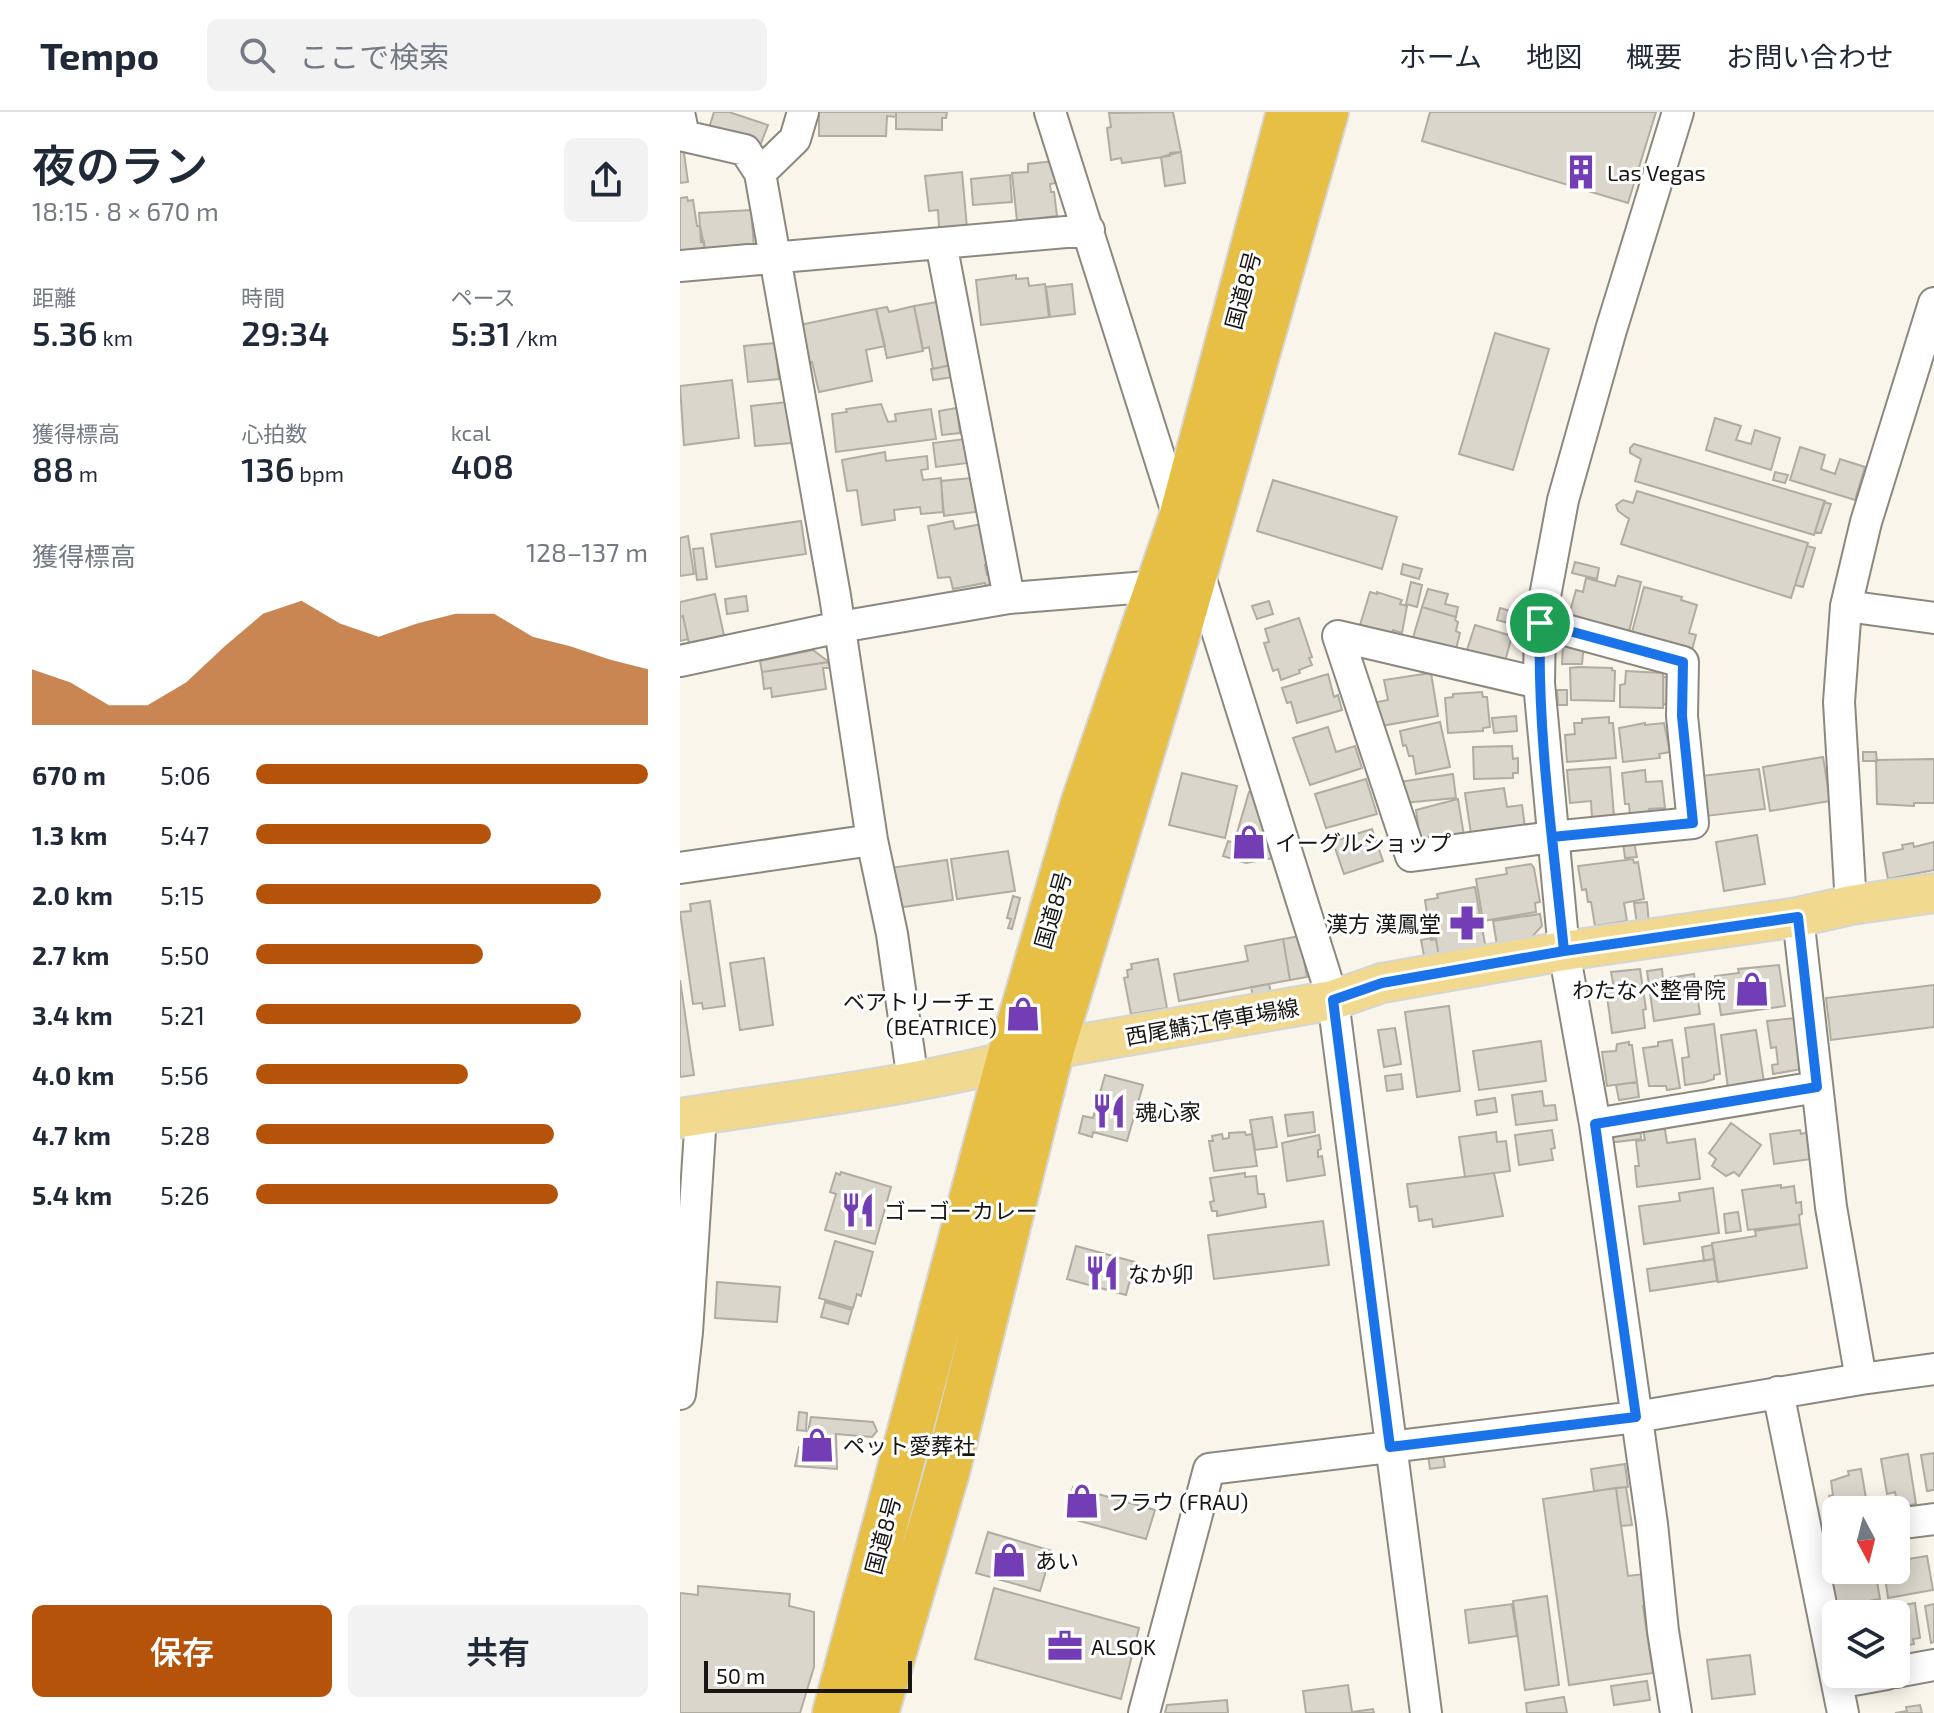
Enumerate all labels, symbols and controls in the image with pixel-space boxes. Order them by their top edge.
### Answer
search box [207,19,767,91]
text: Tempo [40,32,159,78]
icon: search [235,33,279,77]
text: ここで検索 [299,38,449,74]
text: ホーム [1399,39,1482,73]
text: 地図 [1526,39,1582,73]
text: 概要 [1626,39,1682,73]
text: お問い合わせ [1726,39,1894,73]
text: 夜のラン [32,138,208,191]
button: share [564,138,648,222]
building icon: Las Vegas [1562,153,1600,191]
place label: Las Vegas [1607,159,1706,185]
text: 18:15 · 8 × 670 m [32,195,219,226]
street label: 国道8号 [1219,248,1265,332]
text: 距離 [32,284,76,310]
text: 時間 [241,284,285,310]
text: ペース [451,284,516,310]
text: 5.36 [32,312,98,353]
text: 29:34 [241,312,330,353]
text: 5:31 [451,312,511,353]
text: km [98,324,133,350]
text: /km [511,324,558,350]
text: kcal [451,419,491,445]
text: 獲得標高 [32,420,120,446]
text: 心拍数 [241,420,307,446]
text: 408 [451,445,514,486]
text: 88 [32,448,74,489]
text: 136 [241,448,294,489]
text: m [74,460,98,486]
text: bpm [294,460,344,486]
text: 128–137 m [526,536,648,567]
text: 獲得標高 [32,540,136,571]
pin [1506,589,1574,657]
icon: arrive [1518,601,1562,645]
text: 670 m [32,759,106,790]
text: 5:06 [160,759,211,790]
text: 1.3 km [32,819,107,850]
text: 5:47 [160,819,209,850]
shop icon: イーグルショップ [1230,823,1268,861]
place label: イーグルショップ [1275,829,1451,855]
street label: 国道8号 [1029,868,1075,952]
text: 2.0 km [32,879,113,910]
text: 5:15 [160,879,204,910]
pharmacy icon: 漢方 漢鳳堂 [1448,904,1486,942]
place label: 漢方 漢鳳堂 [1326,910,1441,936]
text: 2.7 km [32,939,109,970]
text: 5:50 [160,939,210,970]
shop icon: わたなべ整骨院 [1733,970,1771,1008]
place label: わたなべ整骨院 [1572,976,1726,1002]
place label: ベアトリーチェ (BEATRICE) [843,988,997,1039]
street label: 西尾鯖江停車場線 [1123,993,1301,1049]
shop icon: ベアトリーチェ (BEATRICE) [1004,995,1042,1033]
text: 3.4 km [32,999,113,1030]
text: 5:21 [160,999,205,1030]
text: 4.0 km [32,1059,114,1090]
text: 5:56 [160,1059,209,1090]
restaurant icon: 魂心家 [1090,1092,1128,1130]
place label: 魂心家 [1135,1098,1201,1124]
text: 4.7 km [32,1119,111,1150]
text: 5:28 [160,1119,210,1150]
text: 5.4 km [32,1179,112,1210]
text: 5:26 [160,1179,210,1210]
restaurant icon: ゴーゴーカレー [839,1191,877,1229]
place label: ゴーゴーカレー [884,1197,1038,1223]
restaurant icon: なか卯 [1083,1254,1121,1292]
place label: なか卯 [1128,1260,1194,1286]
shop icon: ペット愛葬社 [798,1426,836,1464]
place label: ペット愛葬社 [843,1432,975,1458]
shop icon: フラウ (FRAU) [1063,1482,1101,1520]
place label: フラウ (FRAU) [1108,1488,1248,1514]
street label: 国道8号 [859,1493,905,1577]
north arrow [1822,1496,1910,1584]
map controls [1822,1496,1910,1688]
shop icon: あい [990,1541,1028,1579]
place label: あい [1035,1547,1079,1573]
button: layers [1822,1600,1910,1688]
button: 保存 [32,1605,332,1697]
button: 共有 [348,1605,648,1697]
office icon: ALSOK [1046,1627,1084,1665]
place label: ALSOK [1091,1633,1156,1659]
scale bar [704,1657,912,1693]
text: 50 m [716,1662,765,1688]

